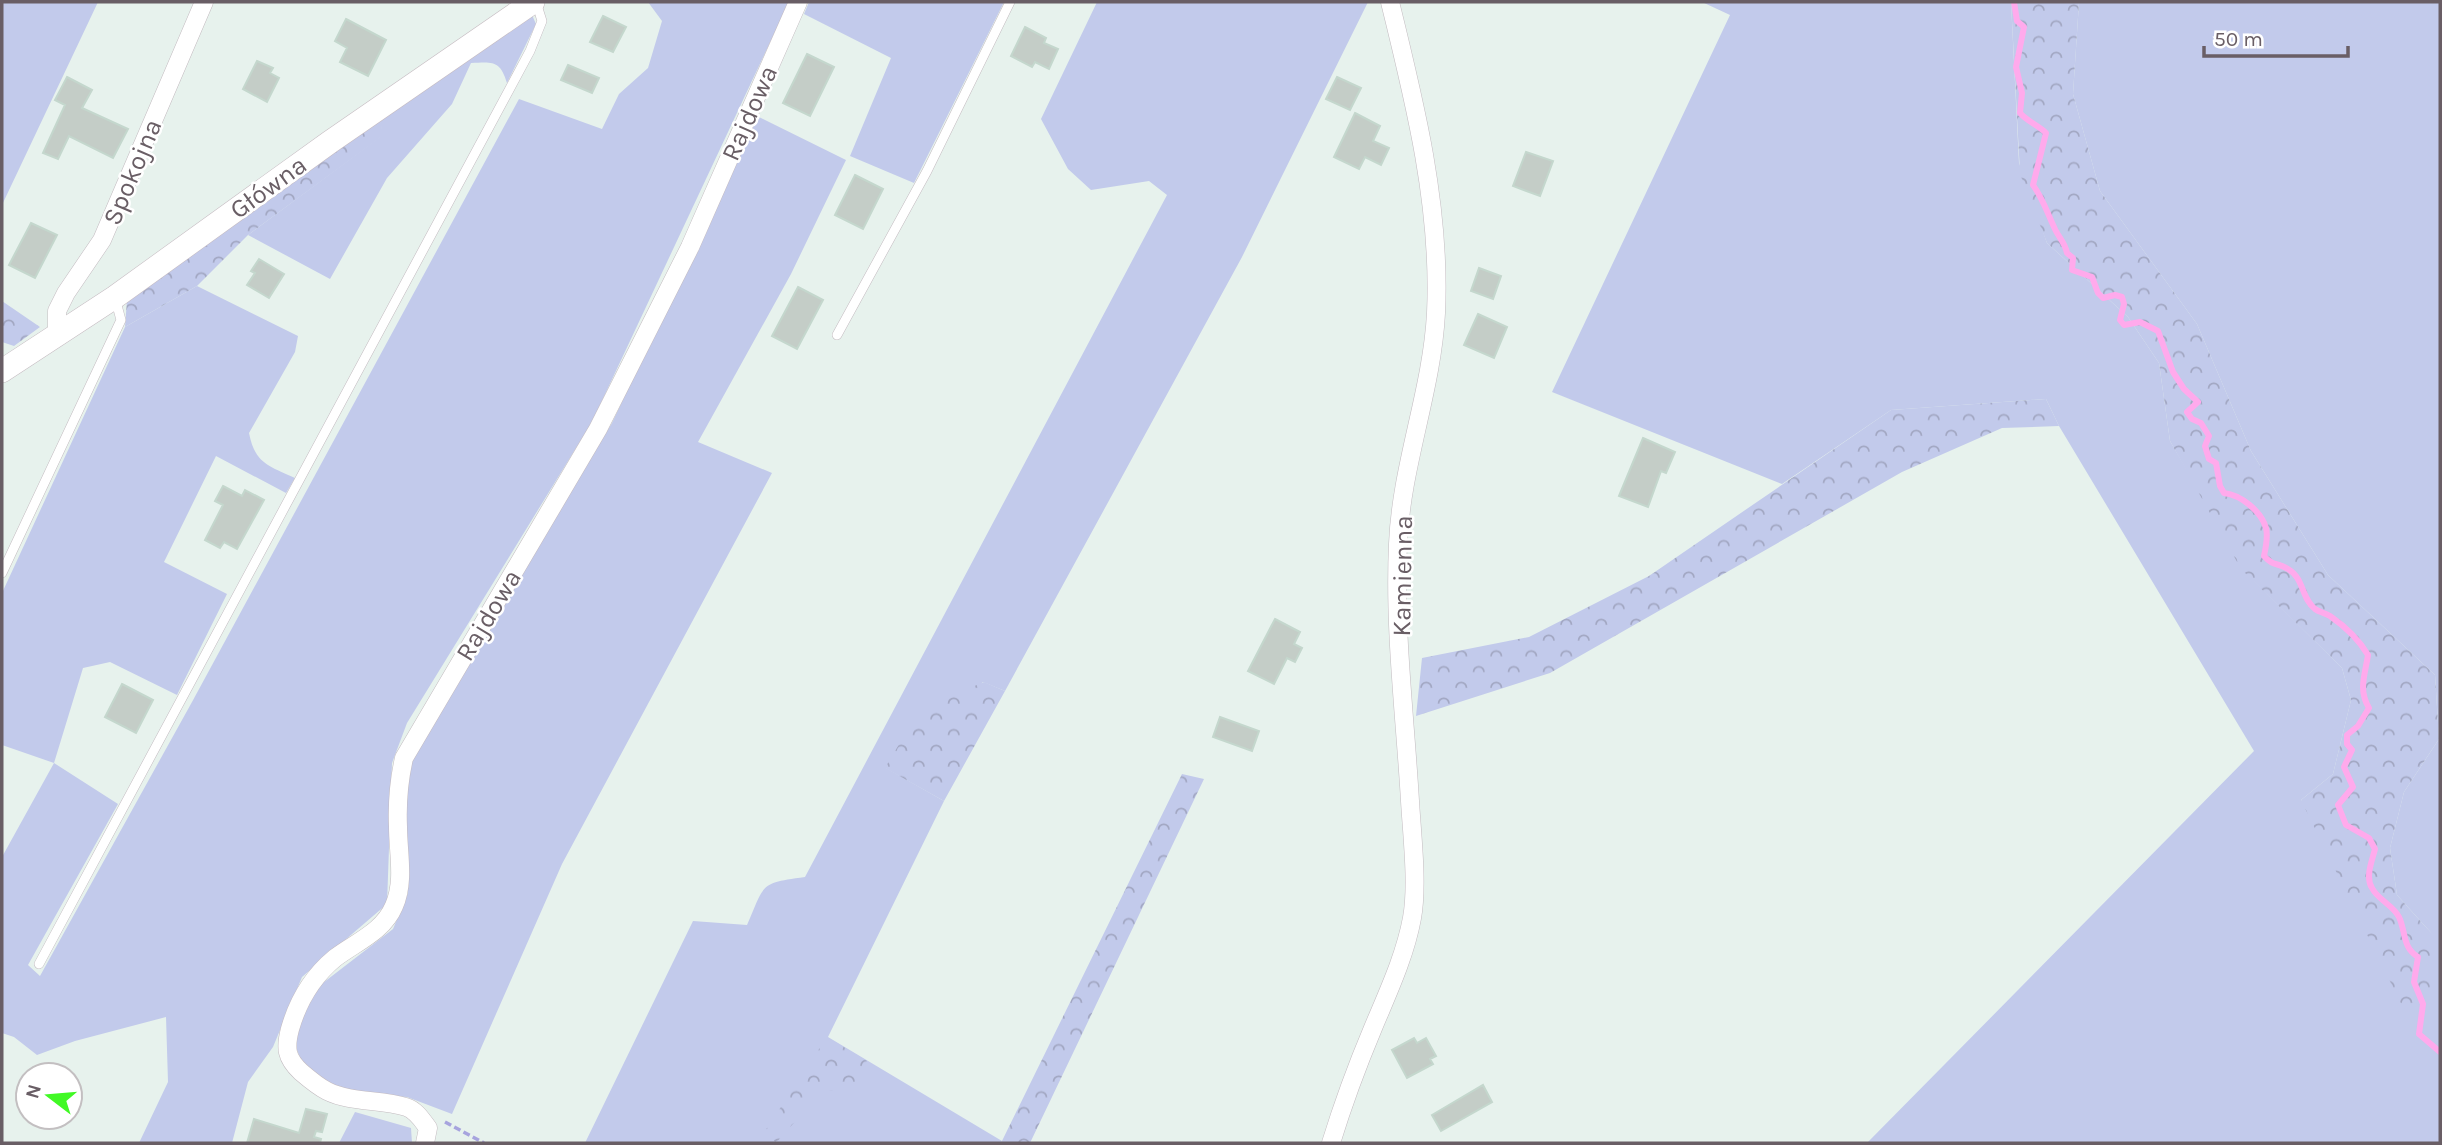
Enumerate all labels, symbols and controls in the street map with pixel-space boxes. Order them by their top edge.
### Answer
scale bar [2204,14,2348,58]
text: 50 m [2214,27,2263,51]
street label: Rajdowa [715,61,784,166]
street label: Spokojna [96,115,169,230]
street label: Główna [224,149,313,226]
street label: Kamienna [1386,515,1419,637]
street label: Rajdowa [449,564,528,667]
north arrow [14,1061,84,1131]
text: N [21,1082,46,1101]

